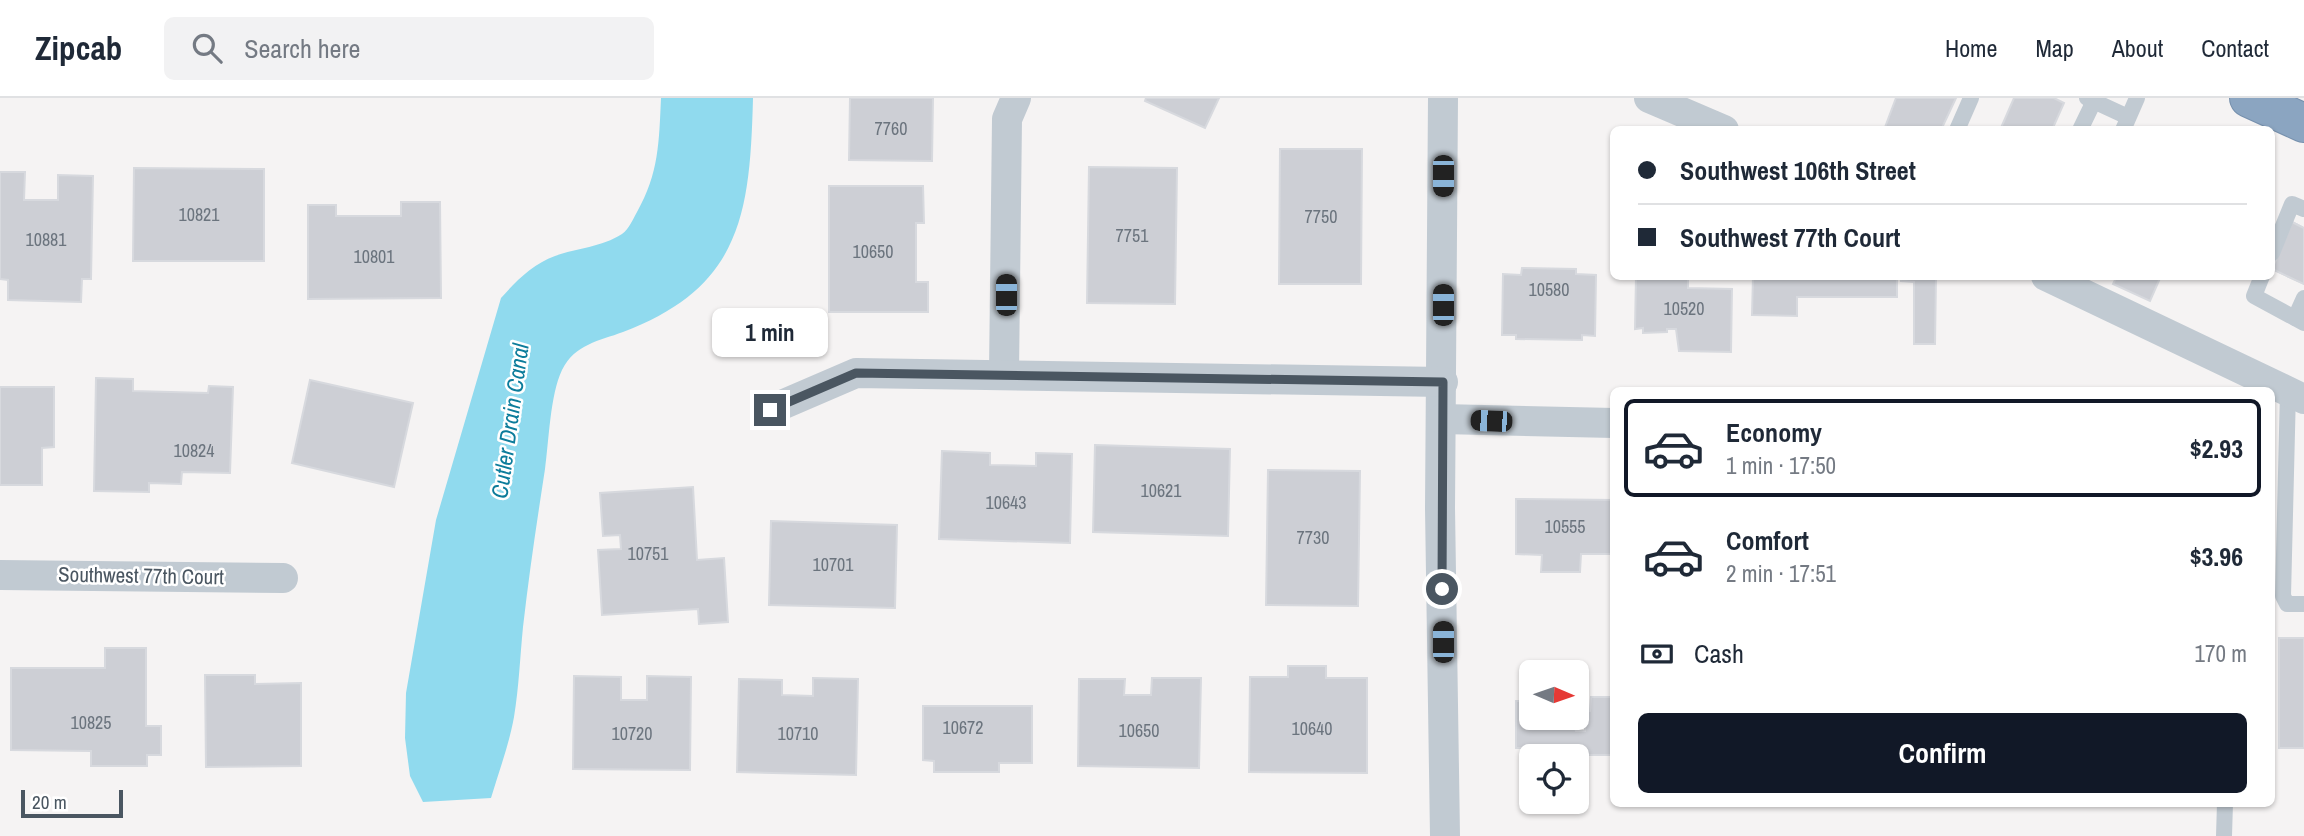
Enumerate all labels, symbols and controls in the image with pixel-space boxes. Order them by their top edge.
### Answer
search box [164,17,654,80]
text: Zipcab [35,26,122,70]
icon: search [188,29,226,67]
text: Search here [244,31,360,66]
text: Home [1945,32,1997,64]
text: Map [2035,32,2074,64]
text: About [2112,32,2163,64]
text: Contact [2201,32,2269,64]
house number: 7760 [875,116,907,141]
text: Southwest 106th Street [1680,153,1916,188]
car [1433,155,1454,197]
house number: 10821 [178,202,220,227]
house number: 7750 [1305,204,1337,229]
text: Southwest 77th Court [1680,220,1900,255]
house number: 7751 [1116,223,1149,248]
house number: 10881 [25,227,67,252]
house number: 10650 [852,239,894,264]
house number: 10801 [353,244,395,269]
car [996,274,1017,316]
house number: 10580 [1528,277,1570,302]
car [1433,284,1454,326]
house number: 10520 [1663,296,1705,321]
callout: 1 min [712,308,828,358]
text: 1 min [745,317,795,348]
water label: Cutler Drain Canal [483,341,536,500]
route end [754,394,786,426]
car [1470,410,1513,432]
text: Economy [1726,415,1822,450]
icon: car [1642,417,1705,480]
text: $2.93 [2190,431,2243,466]
house number: 10824 [173,438,215,463]
text: 1 min · 17:50 [1726,450,1836,481]
house number: 10621 [1140,478,1182,503]
house number: 10643 [985,490,1027,515]
house number: 10555 [1544,514,1586,539]
text: Comfort [1726,523,1809,558]
house number: 7730 [1297,525,1329,550]
icon: car [1642,525,1705,588]
text: $3.96 [2190,539,2243,574]
house number: 10751 [627,541,669,566]
house number: 10701 [812,552,854,577]
text: 2 min · 17:51 [1726,558,1836,589]
street label: Southwest 77th Court [58,560,224,591]
route start [1426,573,1458,605]
car [1433,621,1454,663]
icon: cash [1638,635,1676,673]
text: Cash [1694,636,1744,671]
text: 170 m [2195,638,2247,669]
north arrow [1519,660,1589,730]
map controls [1519,660,1589,814]
house number: 10825 [70,710,112,735]
button: Confirm [1638,713,2247,793]
house number: 10672 [942,715,984,740]
house number: 10640 [1291,716,1333,741]
house number: 10650 [1118,718,1160,743]
house number: 10720 [611,721,653,746]
house number: 10710 [777,721,819,746]
button: locate [1519,744,1589,814]
scale bar [21,787,122,819]
text: 20 m [32,789,67,815]

